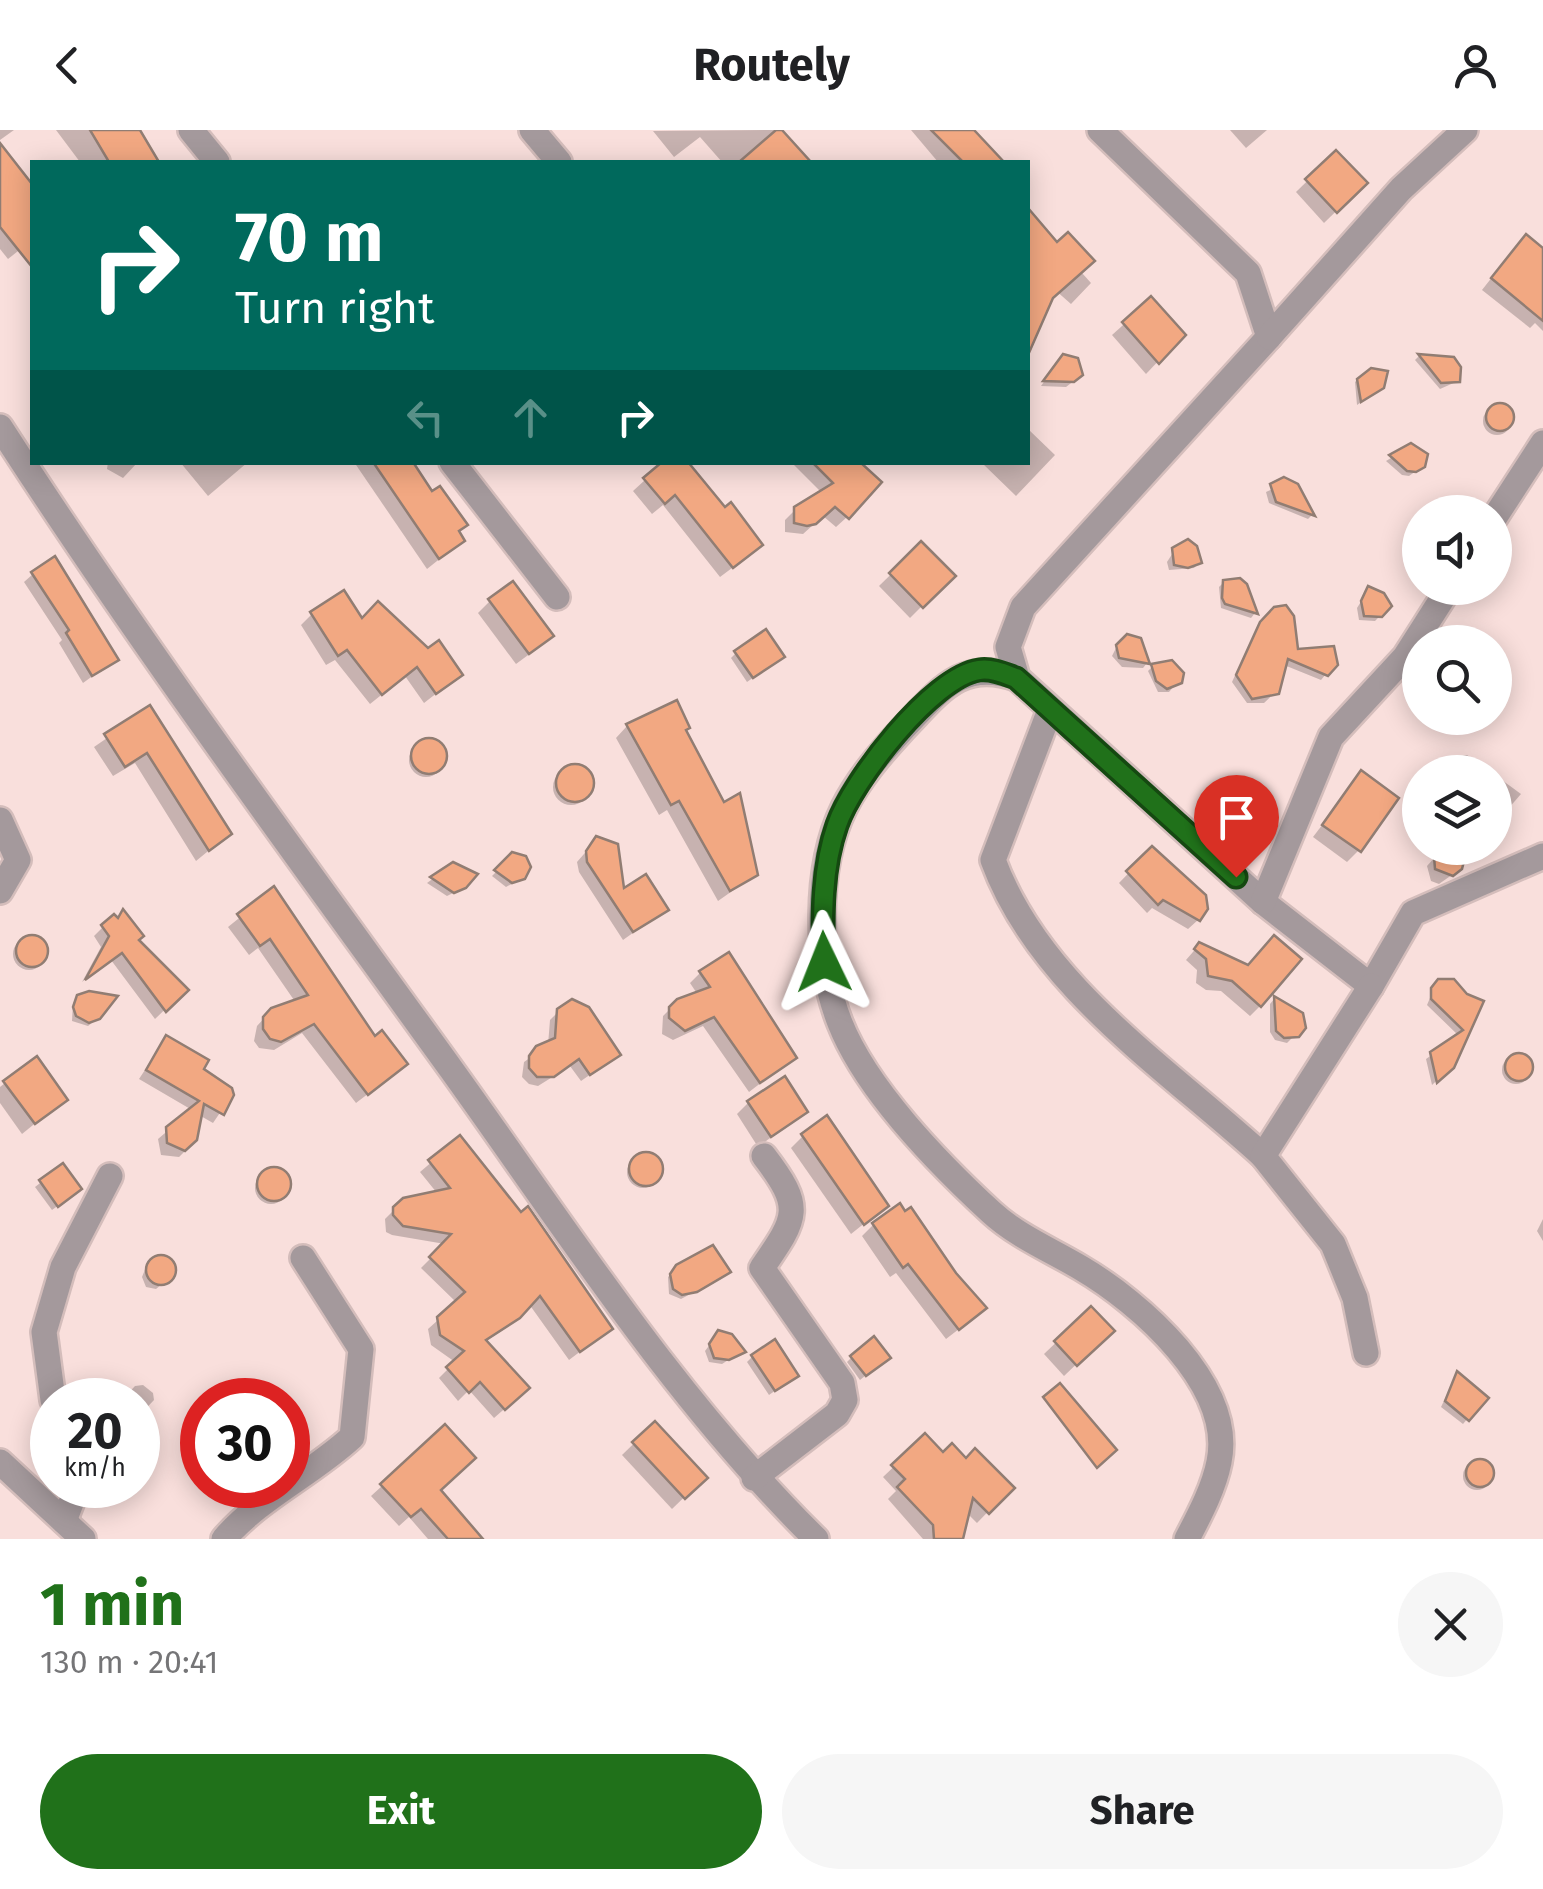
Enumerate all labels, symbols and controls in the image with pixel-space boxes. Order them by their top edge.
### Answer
icon: back [40,38,95,93]
text: Routely [693,38,850,92]
icon: person [1448,38,1503,93]
text: 70 m [235,196,384,280]
icon: right [70,200,200,330]
text: Turn right [235,281,434,335]
icon: left [398,390,453,445]
icon: ahead [503,390,558,445]
icon: right [608,390,663,445]
map controls [1402,495,1512,865]
button: sound [1402,495,1512,605]
button: search [1402,625,1512,735]
button: layers [1402,755,1512,865]
pin [1194,775,1279,878]
icon: arrive [1209,790,1264,845]
position arrow [772,910,876,1014]
speed limit sign: 30 [180,1378,310,1508]
text: 20 [67,1401,123,1461]
text: km/h [64,1453,126,1483]
text: 1 min [40,1569,184,1641]
button: close [1398,1572,1503,1677]
text: 130 m · 20:41 [40,1643,218,1681]
button: Exit [40,1754,762,1869]
button: Share [782,1754,1503,1869]

